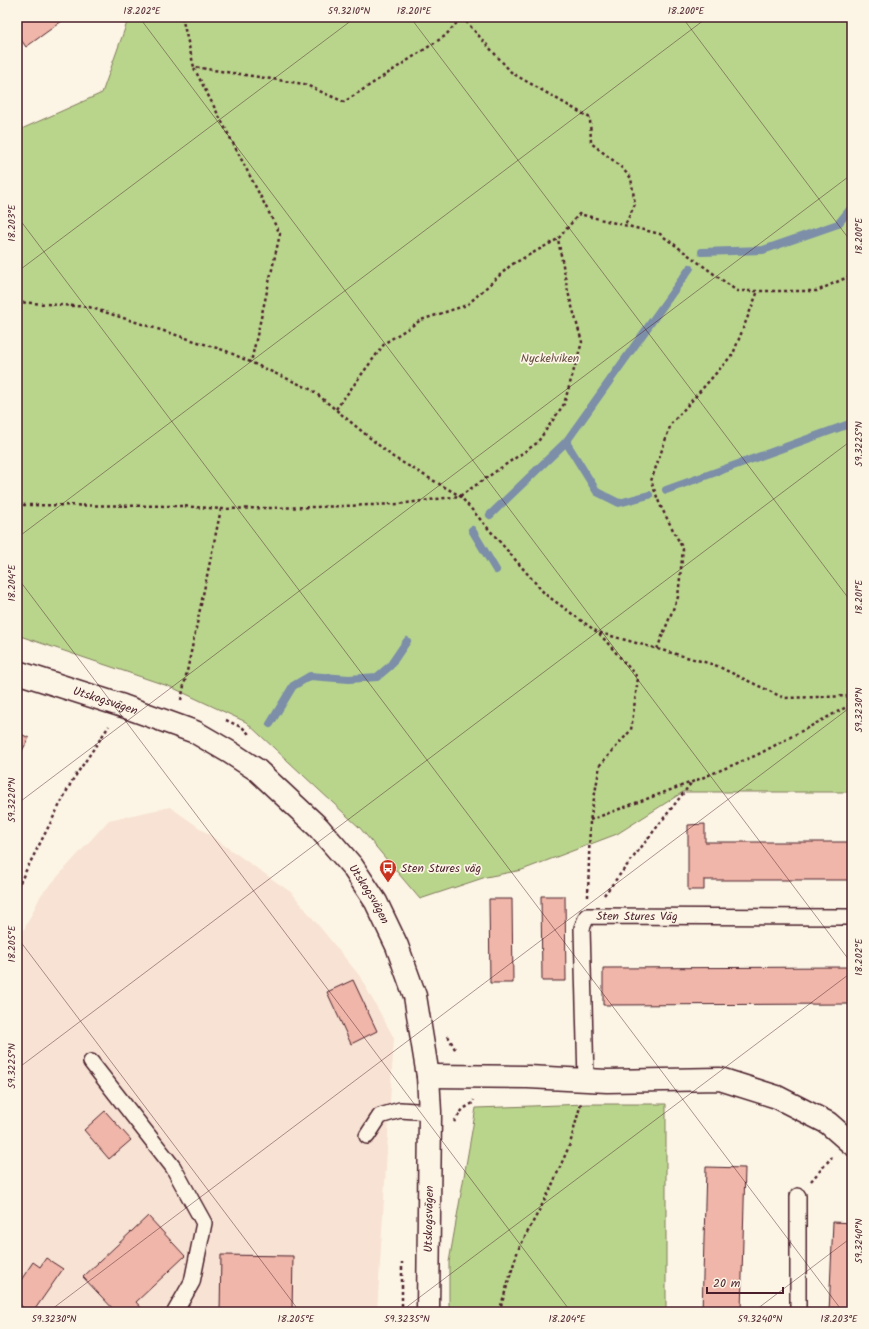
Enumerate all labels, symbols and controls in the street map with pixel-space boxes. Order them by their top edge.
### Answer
text: 18.202°E [123,3,162,19]
text: 59.3210°N [328,3,370,19]
text: 18.201°E [397,3,433,19]
text: 18.200°E [668,3,705,19]
text: 18.203°E [4,203,20,242]
text: 18.200°E [851,217,867,254]
park label: Nyckelviken [521,349,579,368]
text: 59.3225°N [851,421,867,467]
text: 18.204°E [4,563,20,602]
text: 18.201°E [851,578,867,614]
street label: Utskogsvägen [71,681,141,720]
text: 59.3230°N [851,687,867,733]
text: 59.3220°N [4,777,20,823]
bus stop icon: Sten Stures väg [378,858,398,883]
place label: Sten Stures väg [401,859,481,878]
street label: Utskogsvägen [344,860,395,927]
street label: Sten Stures Väg [596,907,678,926]
text: 18.205°E [4,924,20,962]
text: 18.202°E [851,937,867,976]
text: 59.3225°N [4,1043,20,1089]
street label: Utskogsvägen [419,1185,439,1253]
text: 59.3240°N [851,1218,867,1263]
scale bar [707,1269,783,1295]
text: 20 m [713,1274,741,1293]
text: 59.3230°N [31,1311,77,1327]
text: 18.205°E [278,1311,316,1327]
text: 59.3235°N [384,1311,430,1327]
text: 18.204°E [548,1311,587,1327]
text: 59.3240°N [738,1311,783,1327]
text: 18.203°E [820,1311,859,1327]

